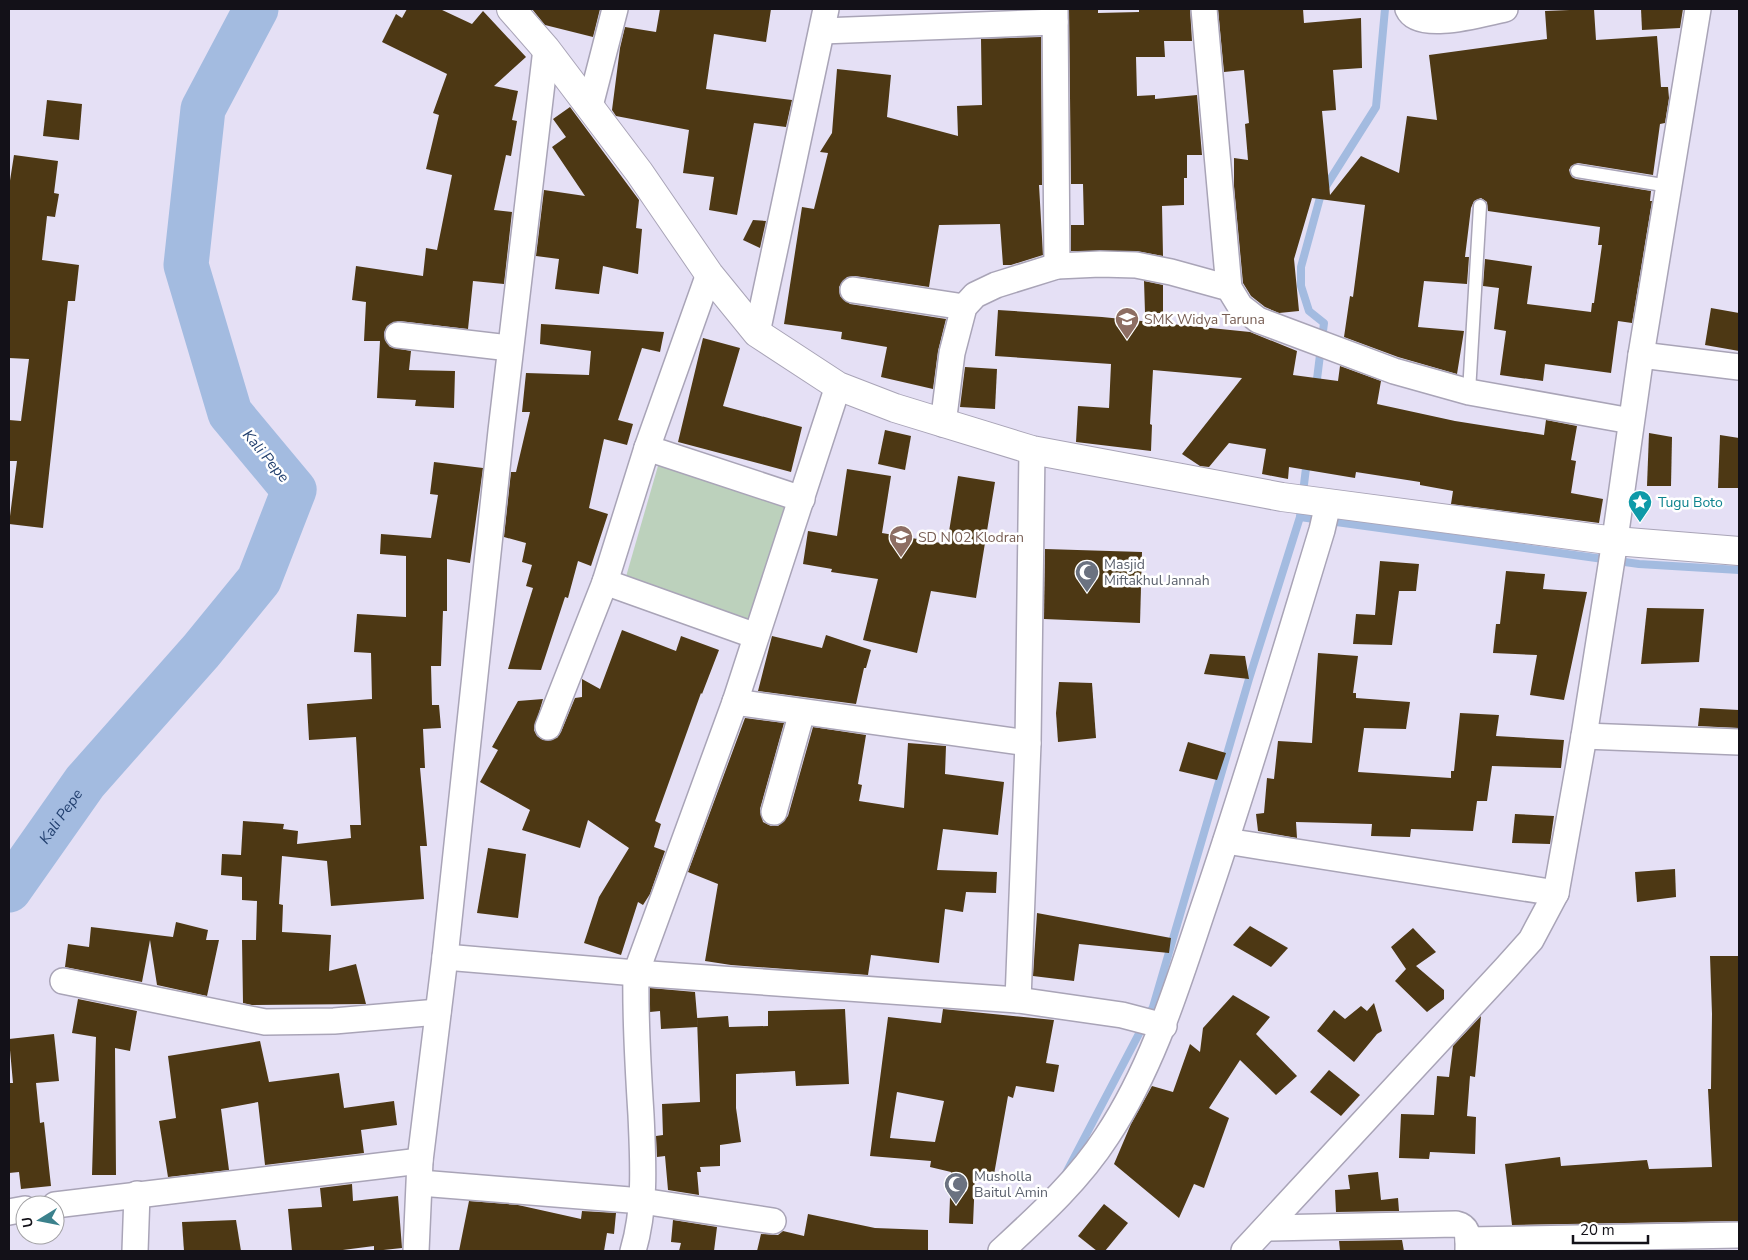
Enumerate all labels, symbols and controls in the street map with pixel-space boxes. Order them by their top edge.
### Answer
school or university icon: SMK Widya Taruna [1114,306,1140,340]
place label: SMK Widya Taruna [1144,310,1265,329]
water label: Kali Pepe [238,425,294,487]
place icon: Tugu Boto [1627,489,1653,523]
place label: Tugu Boto [1658,493,1723,512]
school or university icon: SD N 02 Klodran [888,524,914,558]
place label: SD N 02 Klodran [918,528,1024,547]
place label: Masjid Miftakhul Jannah [1104,555,1210,590]
mosque icon: Masjid Miftakhul Jannah [1074,559,1100,593]
water label: Kali Pepe [34,785,87,848]
place label: Musholla Baitul Amin [974,1167,1048,1202]
mosque icon: Musholla Baitul Amin [943,1171,969,1205]
north arrow [15,1195,65,1245]
scale bar [1573,1212,1648,1244]
text: U [17,1215,38,1229]
text: 20 m [1580,1220,1615,1240]

